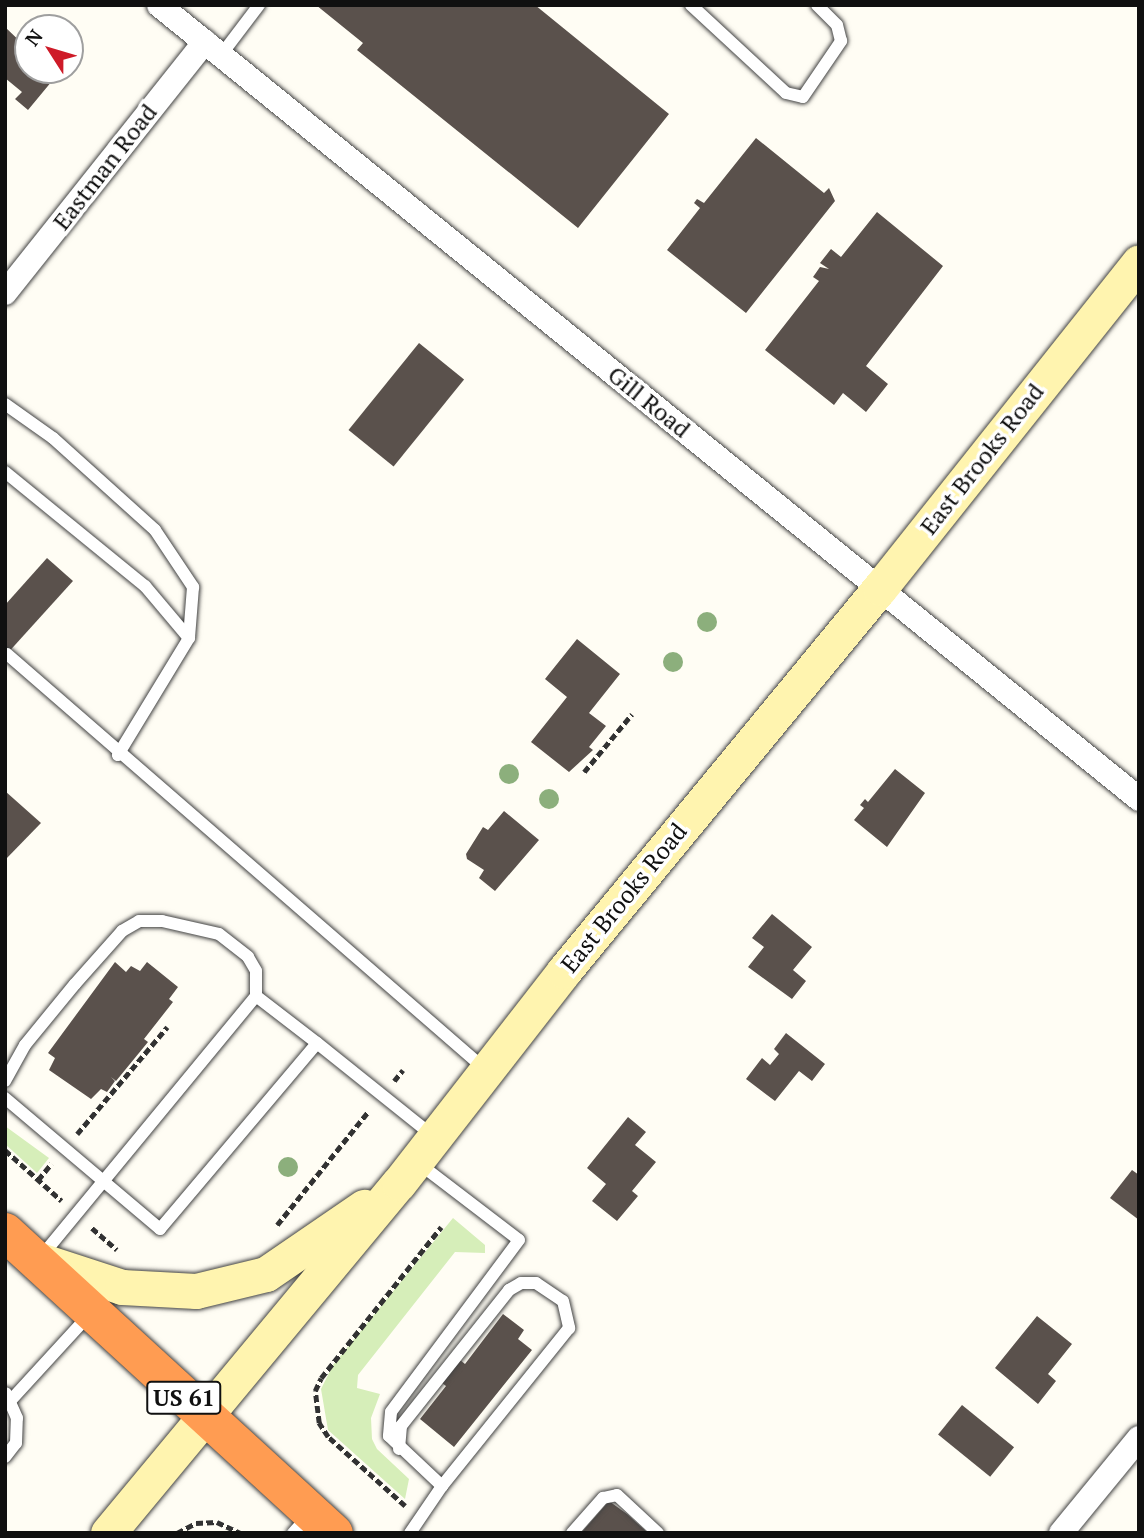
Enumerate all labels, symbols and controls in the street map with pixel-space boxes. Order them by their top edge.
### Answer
north arrow [14,14,84,84]
text: N [19,24,48,51]
street label: Eastman Road [47,98,163,236]
street label: Gill Road [602,360,696,444]
street label: East Brooks Road [914,378,1050,540]
street label: East Brooks Road [555,817,693,979]
road number: US 61 [146,1378,222,1418]

